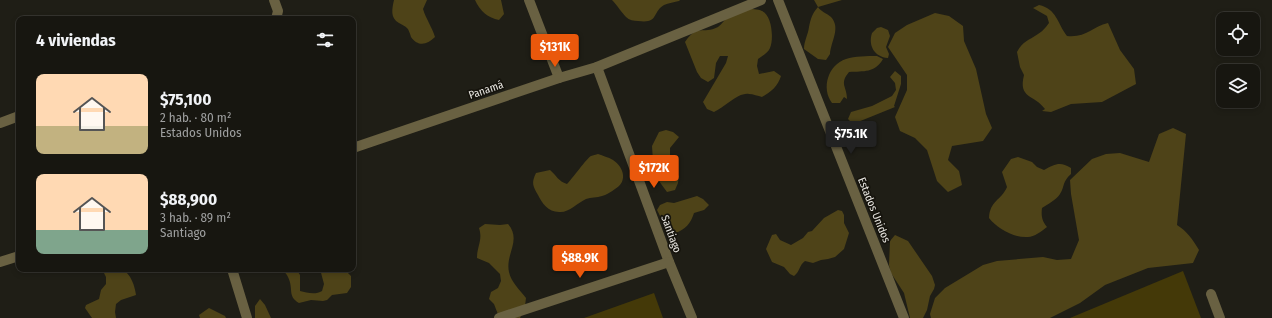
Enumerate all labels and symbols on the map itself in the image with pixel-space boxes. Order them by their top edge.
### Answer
pin: $131K [527,34,583,68]
street label: Panamá [467,78,505,102]
pin: $75.1K [818,121,884,155]
pin: $172K [626,155,682,189]
street label: Estados Unidos [855,176,893,245]
street label: Santiago [658,213,684,255]
pin: $88.9K [547,245,613,279]

